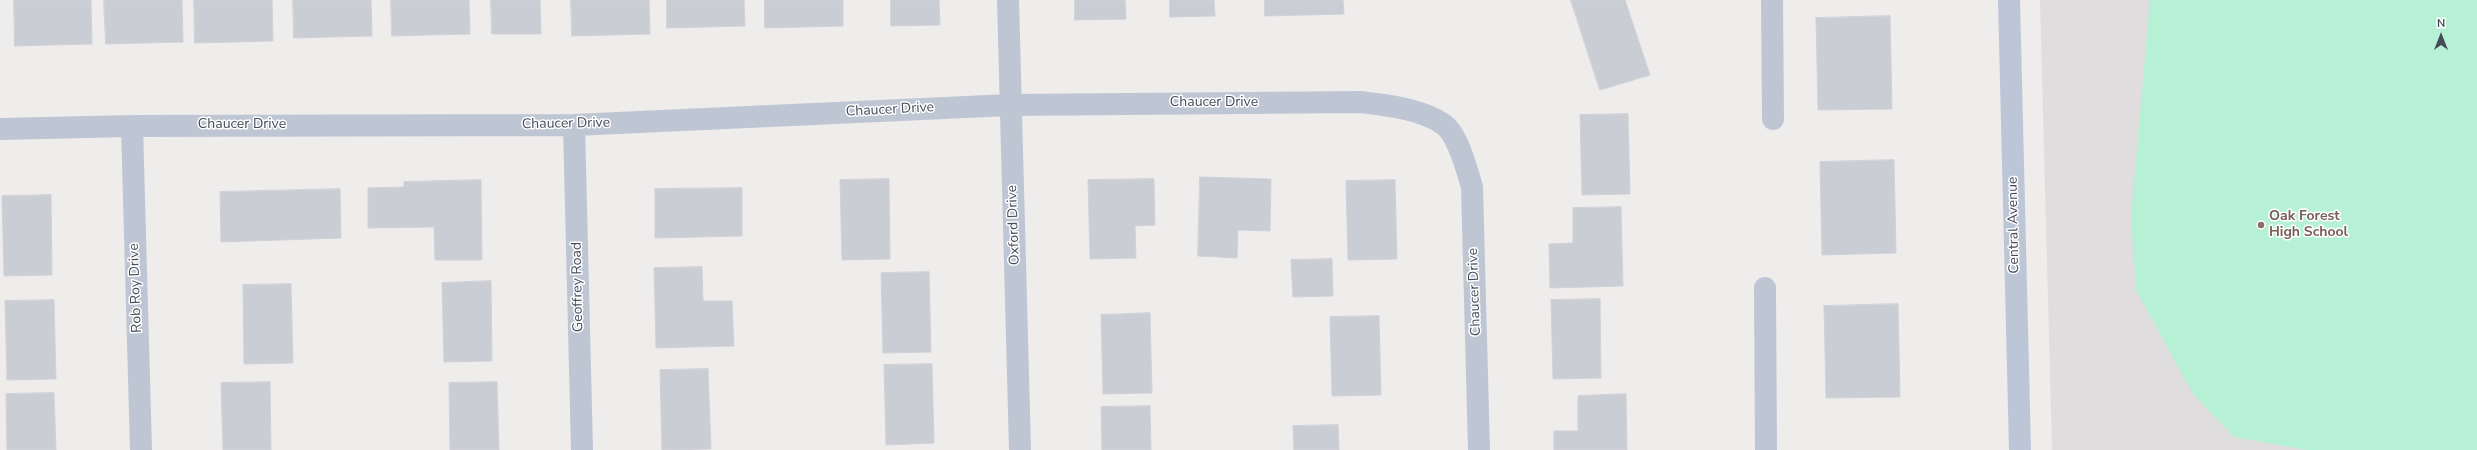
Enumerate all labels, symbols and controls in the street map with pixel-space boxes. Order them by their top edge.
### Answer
north arrow [2421,16,2461,56]
text: N [2437,16,2445,31]
street label: Chaucer Drive [1170,95,1258,111]
street label: Chaucer Drive [845,99,935,121]
street label: Chaucer Drive [522,115,610,133]
street label: Chaucer Drive [198,117,286,133]
street label: Central Avenue [2005,176,2023,274]
street label: Oxford Drive [1004,185,1024,265]
place label: Oak Forest High School [2269,209,2348,242]
marker: Oak Forest High School [2256,220,2266,230]
street label: Geoffrey Road [569,242,587,332]
street label: Rob Roy Drive [126,243,146,333]
street label: Chaucer Drive [1465,248,1485,336]

